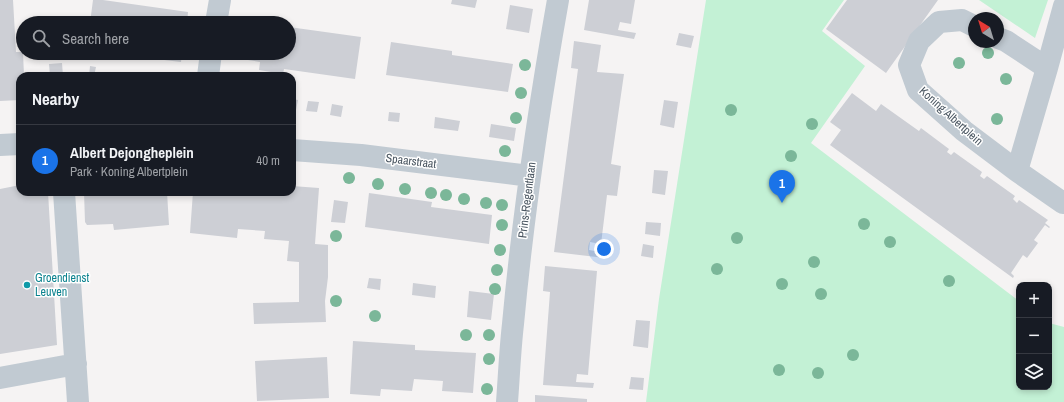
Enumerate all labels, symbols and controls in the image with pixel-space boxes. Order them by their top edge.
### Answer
north arrow [968,12,1004,48]
search box [16,16,296,60]
icon: search [30,27,52,49]
text: Search here [62,28,129,49]
street label: Koning Albertplein [916,83,986,149]
text: Nearby [32,87,79,110]
text: Albert Dejongheplein [70,142,194,163]
street label: Spaarstraat [385,150,437,172]
text: 1 [42,152,48,169]
text: 40 m [256,152,280,169]
street label: Prins-Regentlaan [514,161,540,239]
text: Park · Koning Albertplein [70,163,188,180]
pin: 1 [769,170,795,203]
your location [594,239,614,259]
place label: Groendienst Leuven [35,270,89,300]
marker: Groendienst Leuven [22,280,32,290]
map controls [1016,282,1052,390]
button: + [1016,282,1052,318]
button: − [1016,318,1052,354]
button: layers [1016,354,1052,390]

